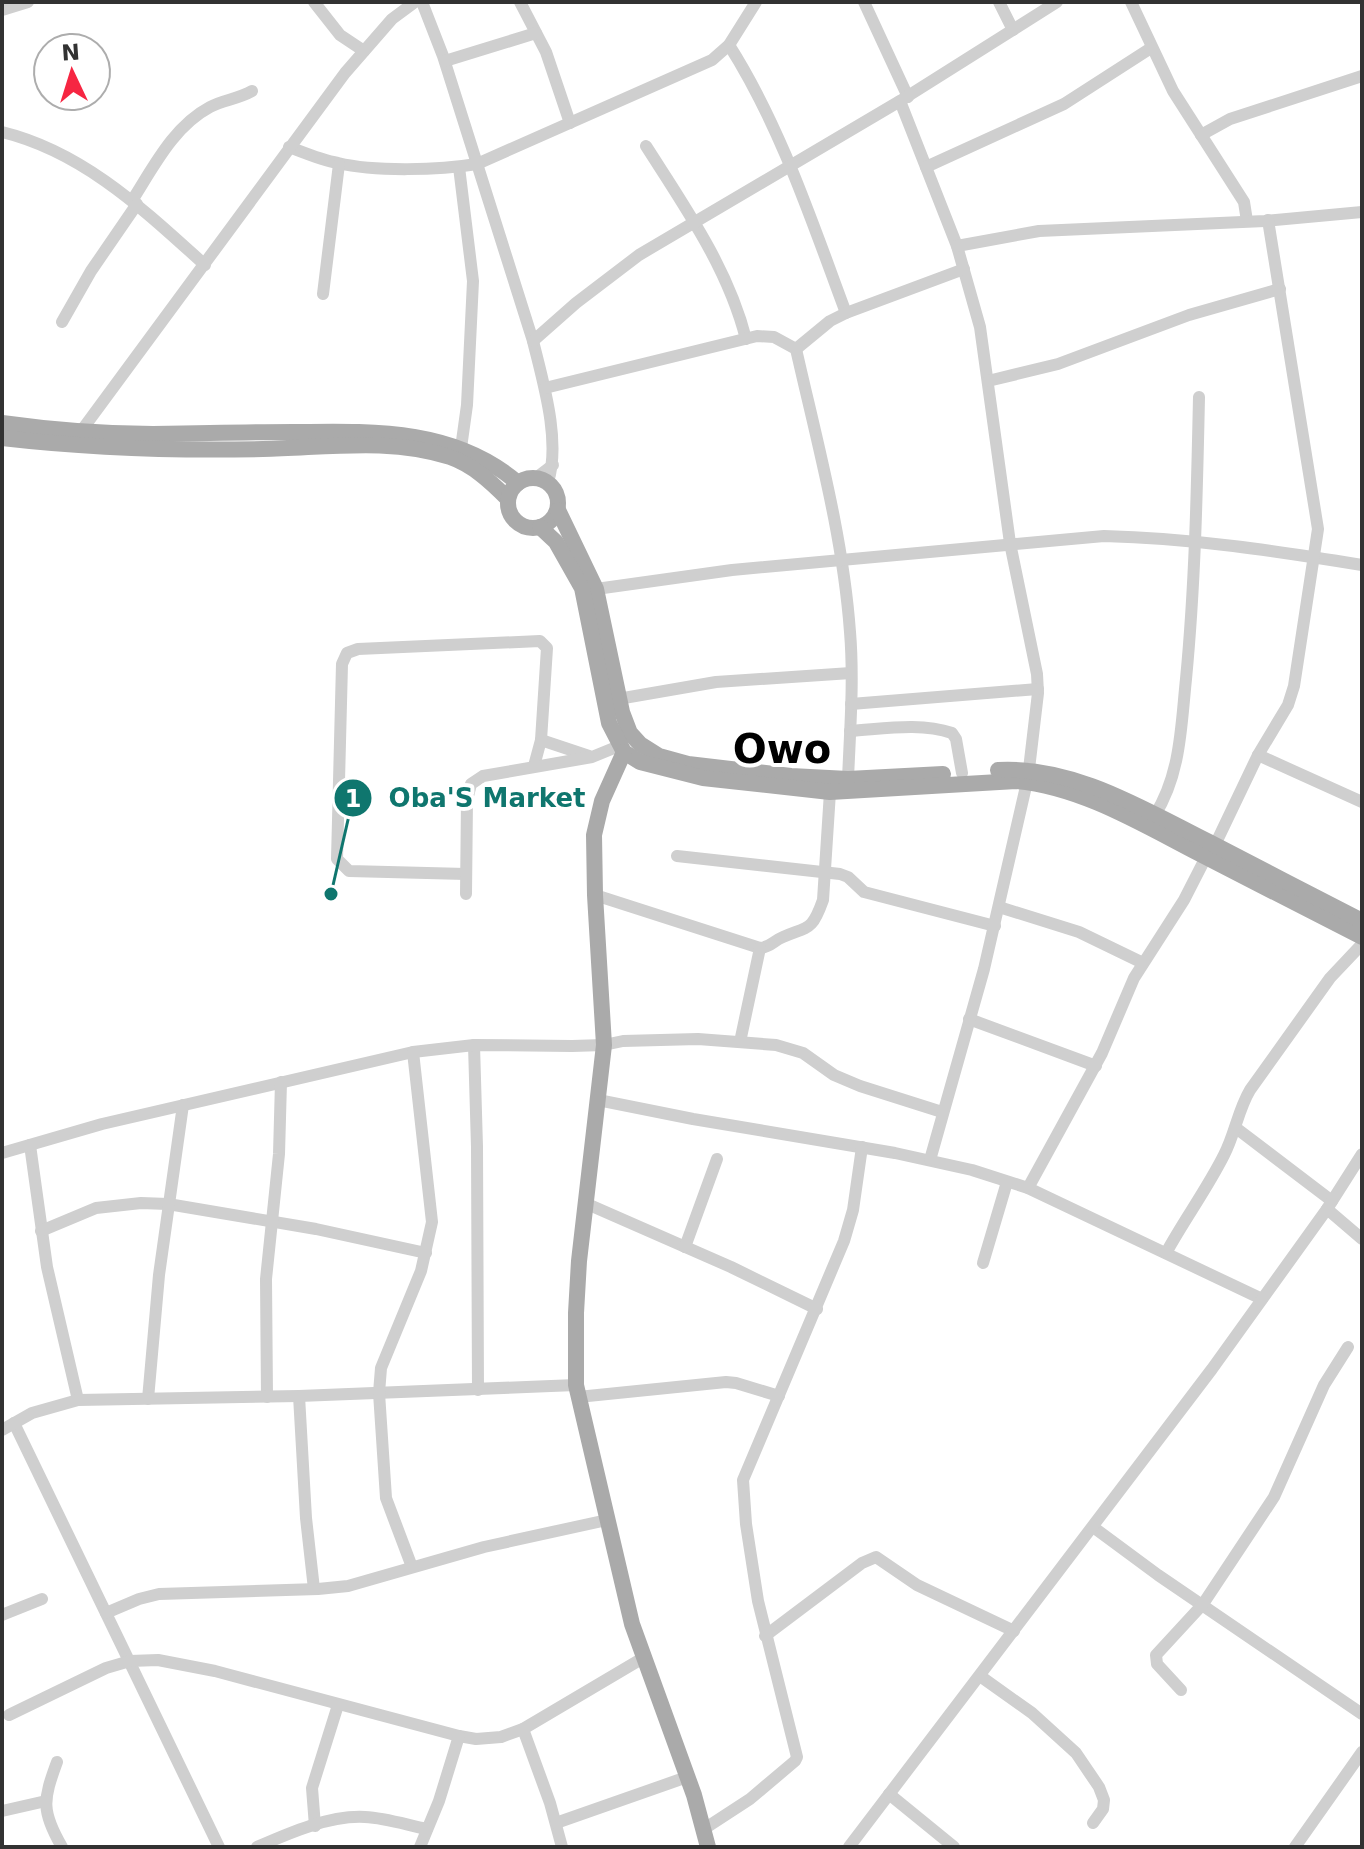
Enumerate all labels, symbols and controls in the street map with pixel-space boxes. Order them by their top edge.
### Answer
north arrow [32,32,112,112]
text: N [61,39,81,66]
district label: Owo [733,726,831,772]
callout: Oba'S Market [333,773,602,823]
text: Oba'S Market [389,783,585,813]
text: 1 [345,785,361,813]

